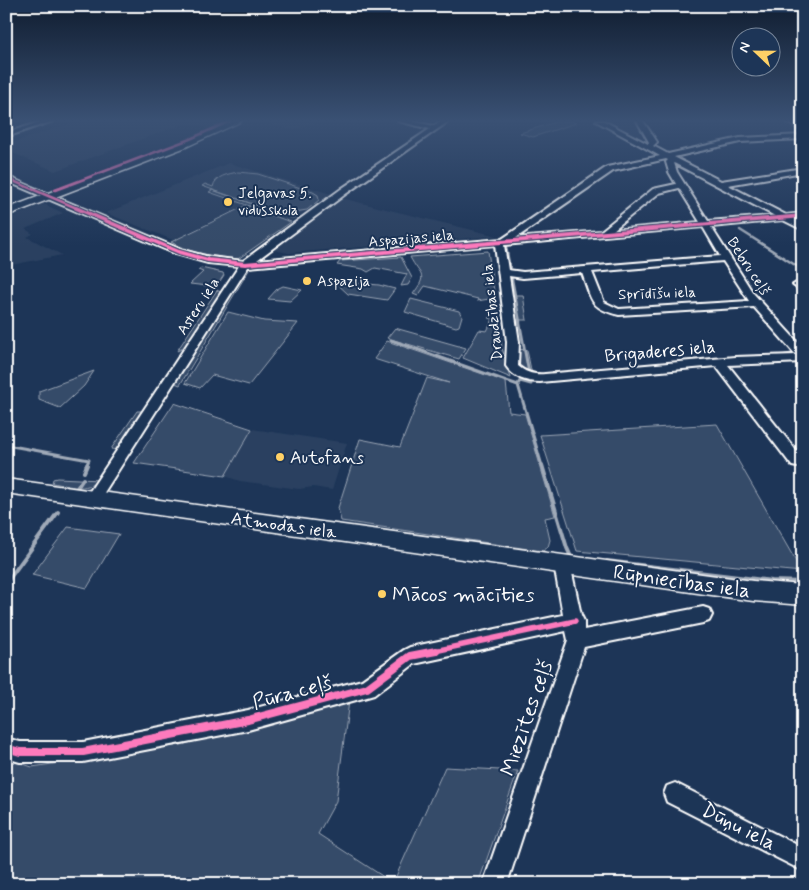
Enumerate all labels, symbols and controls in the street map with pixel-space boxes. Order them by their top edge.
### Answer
north arrow [732,28,782,78]
text: N [735,40,755,55]
place label: Jelgavas 5. vidusskola [238,184,312,221]
marker: Jelgavas 5. vidusskola [222,196,234,208]
street label: Aspazijas iela [367,225,455,253]
street label: Bebru ceļš [722,234,774,300]
street label: Draudzības iela [478,262,508,361]
place label: Aspazija [317,272,370,292]
street label: Asteru iela [173,274,225,339]
marker: Aspazija [301,275,313,287]
street label: Sprīdīšu iela [618,283,697,305]
street label: Brigaderes iela [604,335,717,370]
place label: Autofans [290,446,364,470]
marker: Autofans [274,451,286,463]
street label: Atmodas iela [229,507,339,545]
street label: Rūpniecības iela [611,559,752,605]
place label: Mācos mācīties [392,581,534,609]
marker: Mācos mācīties [376,588,388,600]
street label: Miezītes ceļš [494,656,560,780]
street label: Pūra ceļš [249,669,336,717]
street label: Dūņu iela [696,796,781,858]

